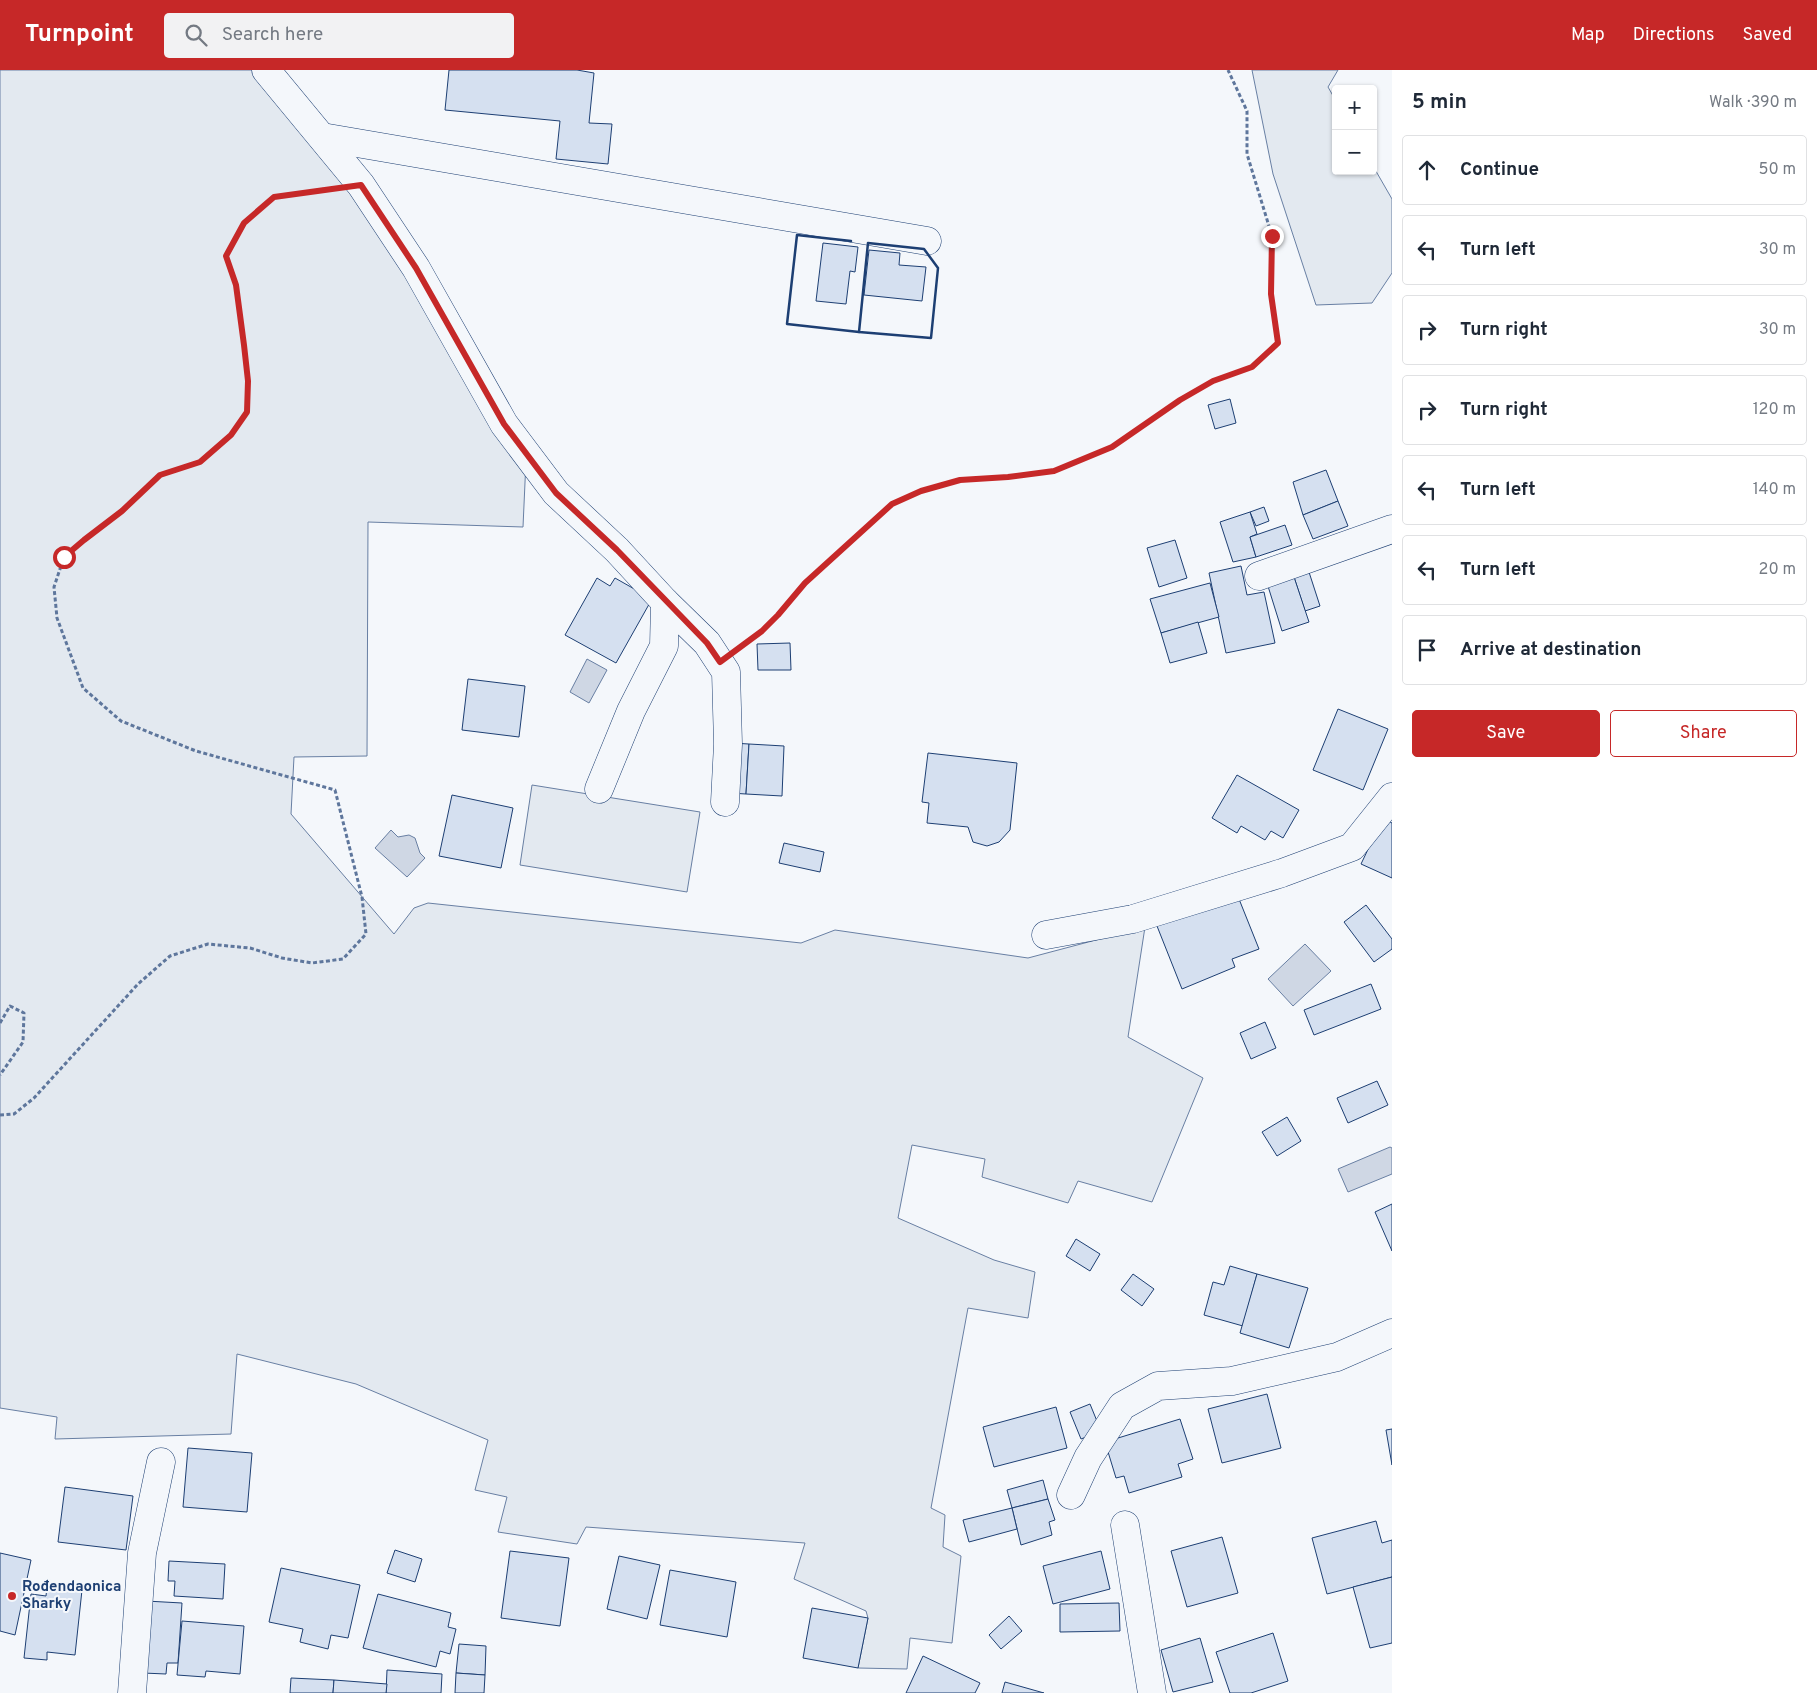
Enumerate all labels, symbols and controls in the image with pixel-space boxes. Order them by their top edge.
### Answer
search box [164,13,514,58]
text: Turnpoint [25,20,134,50]
icon: search [182,21,210,49]
text: Search here [222,23,323,47]
text: Map [1571,24,1605,47]
text: Directions [1633,24,1715,47]
text: Saved [1743,24,1792,47]
map controls [1332,85,1377,175]
button: + [1332,85,1377,130]
text: 5 min [1412,89,1467,116]
text: Walk · 390 m [1709,93,1797,113]
button: − [1332,130,1377,175]
icon: ahead [1413,156,1441,184]
text: Continue [1460,158,1539,182]
text: 50 m [1759,160,1796,180]
route end [1261,225,1284,248]
icon: left [1413,236,1441,264]
text: Turn left [1460,238,1536,262]
text: 30 m [1759,240,1796,260]
icon: right [1413,316,1441,344]
text: Turn right [1460,318,1548,342]
text: 30 m [1759,320,1796,340]
icon: right [1413,396,1441,424]
text: Turn right [1460,398,1548,422]
text: 120 m [1753,400,1796,420]
icon: left [1413,476,1441,504]
text: Turn left [1460,478,1536,502]
text: 140 m [1753,480,1796,500]
route start [53,546,76,569]
icon: left [1413,556,1441,584]
text: Turn left [1460,558,1536,582]
text: 20 m [1759,560,1796,580]
icon: arrive [1413,636,1441,664]
text: Arrive at destination [1460,638,1641,662]
button: Save [1412,710,1600,757]
button: Share [1610,710,1797,757]
place label: Rođendaonica Sharky [22,1578,121,1614]
marker: Rođendaonica Sharky [6,1590,18,1602]

